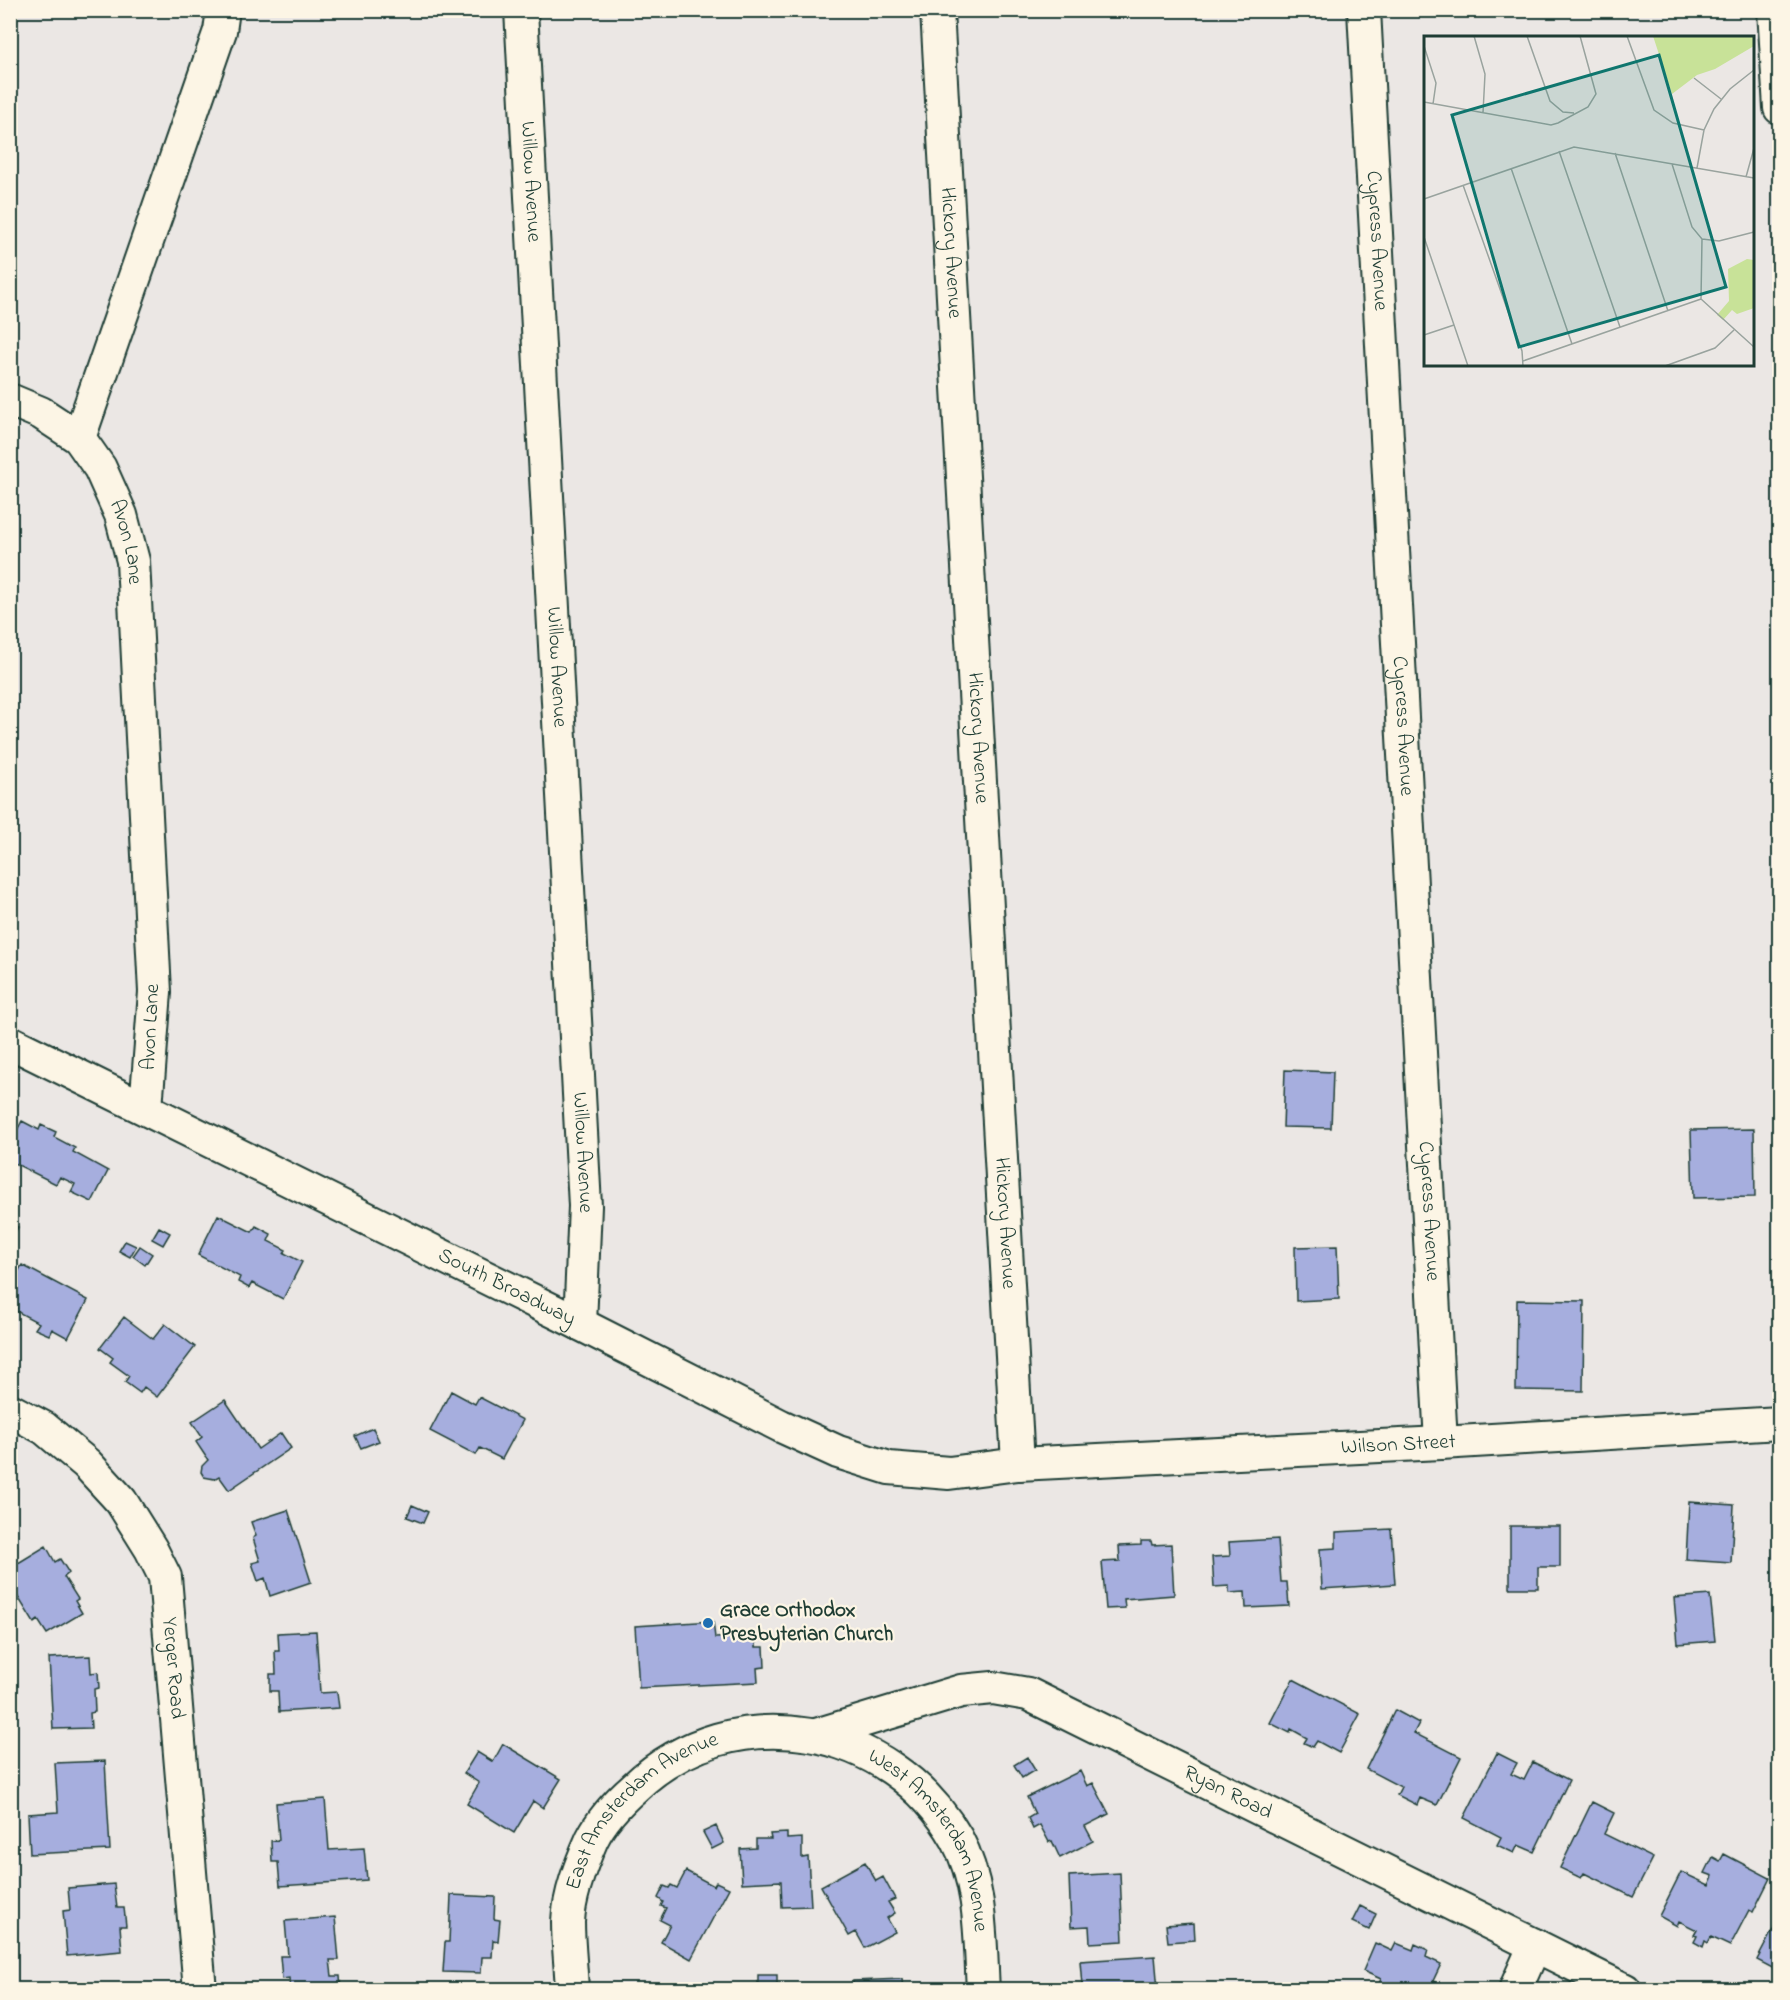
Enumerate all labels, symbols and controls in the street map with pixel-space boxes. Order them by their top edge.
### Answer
inset map [1424,36,1754,366]
street label: Willow Avenue [512,121,548,244]
street label: Cypress Avenue [1356,170,1395,312]
street label: Hickory Avenue [932,186,969,320]
street label: Avon Lane [101,495,149,586]
street label: Willow Avenue [538,606,574,729]
street label: Cypress Avenue [1382,655,1421,797]
street label: Hickory Avenue [959,671,996,805]
street label: Avon Lane [134,982,168,1071]
street label: Willow Avenue [564,1091,600,1214]
street label: Cypress Avenue [1408,1141,1447,1283]
street label: Hickory Avenue [986,1157,1023,1290]
street label: South Broadway [433,1241,581,1336]
street label: Wilson Street [1340,1427,1457,1463]
place label: Grace Orthodox Presbyterian Church [720,1596,893,1652]
street label: Yerger Road [153,1616,192,1720]
marker: Grace Orthodox Presbyterian Church [701,1616,715,1630]
street label: East Amsterdam Avenue [559,1725,722,1894]
street label: West Amsterdam Avenue [862,1742,995,1934]
street label: Ryan Road [1178,1758,1277,1828]

